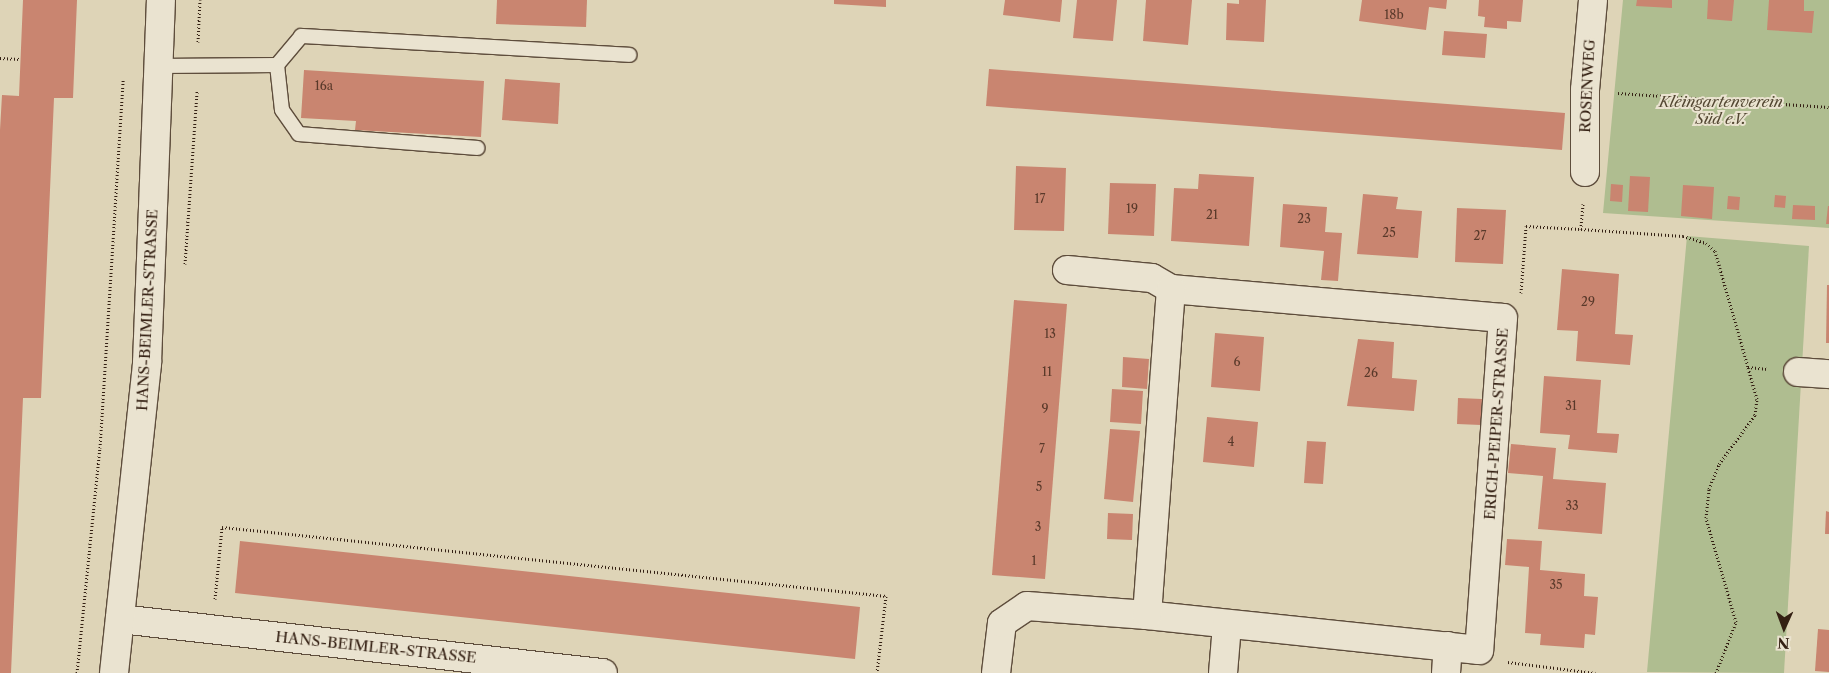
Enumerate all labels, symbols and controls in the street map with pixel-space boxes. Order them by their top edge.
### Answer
house number: 18b [1384,8,1404,22]
street label: ROSENWEG [1576,39,1598,133]
house number: 16a [315,79,333,93]
park label: Kleingartenverein Süd e.V. [1659,92,1783,127]
house number: 17 [1035,192,1045,206]
house number: 19 [1126,202,1138,216]
house number: 21 [1206,208,1218,222]
street label: HANS-BEIMLER-STRASSE [133,209,161,411]
house number: 23 [1297,212,1311,226]
house number: 25 [1382,226,1396,240]
house number: 27 [1474,229,1486,243]
house number: 29 [1581,295,1595,309]
house number: 13 [1044,327,1056,341]
street label: ERICH-PEIPER-STRASSE [1480,327,1512,521]
house number: 6 [1233,355,1241,369]
house number: 11 [1042,365,1052,379]
house number: 26 [1364,366,1378,380]
house number: 31 [1565,399,1577,413]
house number: 9 [1041,402,1049,416]
house number: 4 [1228,435,1234,449]
house number: 7 [1039,442,1045,456]
house number: 5 [1036,480,1042,494]
house number: 33 [1565,499,1579,513]
house number: 3 [1035,520,1041,534]
house number: 1 [1031,554,1037,568]
house number: 35 [1549,578,1563,592]
north arrow [1759,603,1809,653]
street label: HANS-BEIMLER-STRASSE [275,627,477,667]
text: N [1777,634,1790,652]

